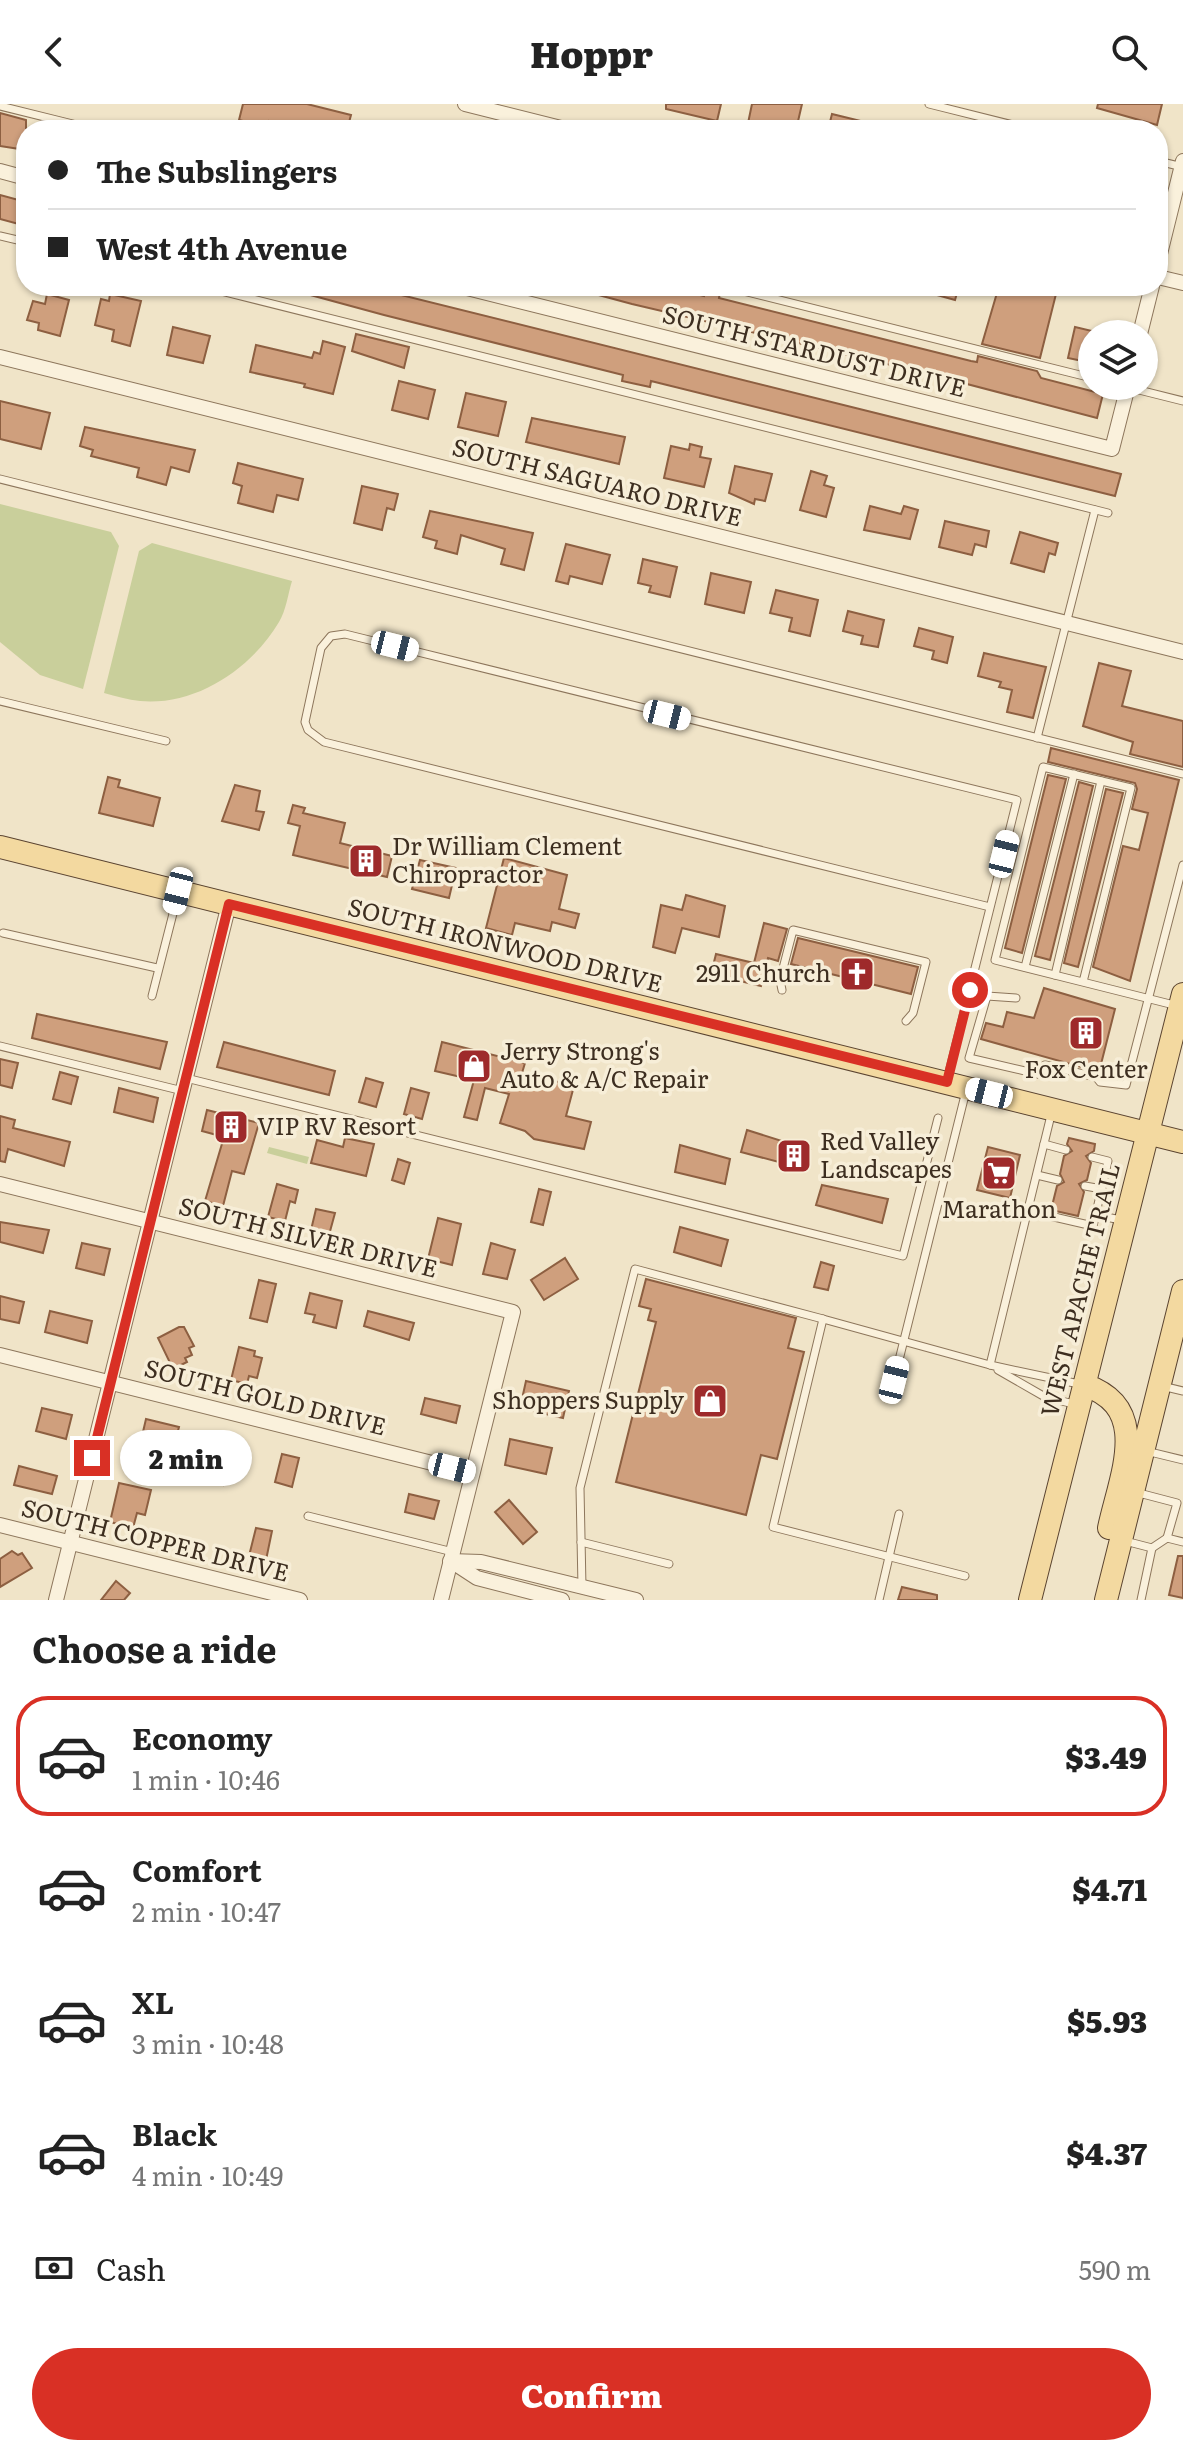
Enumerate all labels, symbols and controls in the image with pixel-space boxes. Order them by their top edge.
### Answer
text: Hoppr [530,26,653,79]
icon: back [32,30,76,74]
icon: search [1107,30,1151,74]
text: The Subslingers [96,148,337,192]
text: West 4th Avenue [96,225,347,269]
street label: SOUTH STARDUST DRIVE [659,295,970,404]
map controls [1078,320,1158,400]
button: layers [1078,320,1158,400]
street label: SOUTH SAGUARO DRIVE [449,428,746,534]
car [369,629,421,663]
car [641,698,693,732]
place label: Dr William Clement Chiropractor [392,827,622,890]
car [987,828,1021,880]
building icon: Dr William Clement Chiropractor [347,842,385,880]
car [161,865,195,917]
street label: SOUTH IRONWOOD DRIVE [345,887,667,1000]
place label: 2911 Church [696,954,831,989]
church icon: 2911 Church [838,955,876,993]
route start [952,972,988,1008]
building icon: Fox Center [1067,1014,1105,1052]
place label: Jerry Strong's Auto & A/C Repair [500,1032,709,1095]
shop icon: Jerry Strong's Auto & A/C Repair [455,1047,493,1085]
place label: Fox Center [1024,1050,1148,1085]
car [963,1076,1015,1110]
place label: VIP RV Resort [257,1107,416,1142]
building icon: VIP RV Resort [212,1108,250,1146]
place label: Red Valley Landscapes [820,1122,952,1185]
building icon: Red Valley Landscapes [775,1137,813,1175]
supermarket icon: Marathon [980,1154,1018,1192]
street label: WEST APACHE TRAIL [1030,1159,1127,1420]
street label: SOUTH SILVER DRIVE [176,1186,442,1285]
place label: Marathon [941,1190,1057,1225]
street label: SOUTH GOLD DRIVE [141,1349,390,1443]
car [877,1354,911,1406]
place label: Shoppers Supply [492,1381,684,1416]
shop icon: Shoppers Supply [691,1382,729,1420]
callout: 2 min [120,1430,252,1486]
text: 2 min [149,1438,223,1477]
route end [74,1440,110,1476]
car [426,1451,478,1485]
street label: SOUTH COPPER DRIVE [18,1488,293,1589]
text: Choose a ride [32,1621,277,1674]
text: Economy [132,1715,272,1759]
icon: car [36,1720,108,1792]
text: $3.49 [1065,1734,1147,1778]
text: 1 min · 10:46 [132,1759,280,1798]
text: Comfort [132,1847,262,1891]
icon: car [36,1852,108,1924]
text: $4.71 [1072,1866,1147,1910]
text: 2 min · 10:47 [132,1891,281,1930]
text: XL [132,1979,174,2023]
icon: car [36,1984,108,2056]
text: $5.93 [1067,1998,1147,2042]
text: 3 min · 10:48 [132,2023,284,2062]
text: Black [132,2111,217,2155]
icon: car [36,2116,108,2188]
text: $4.37 [1066,2130,1147,2174]
text: 4 min · 10:49 [132,2155,283,2194]
icon: cash [32,2246,76,2290]
text: Cash [96,2246,166,2290]
text: 590 m [1079,2249,1151,2288]
button: Confirm [32,2348,1151,2440]

